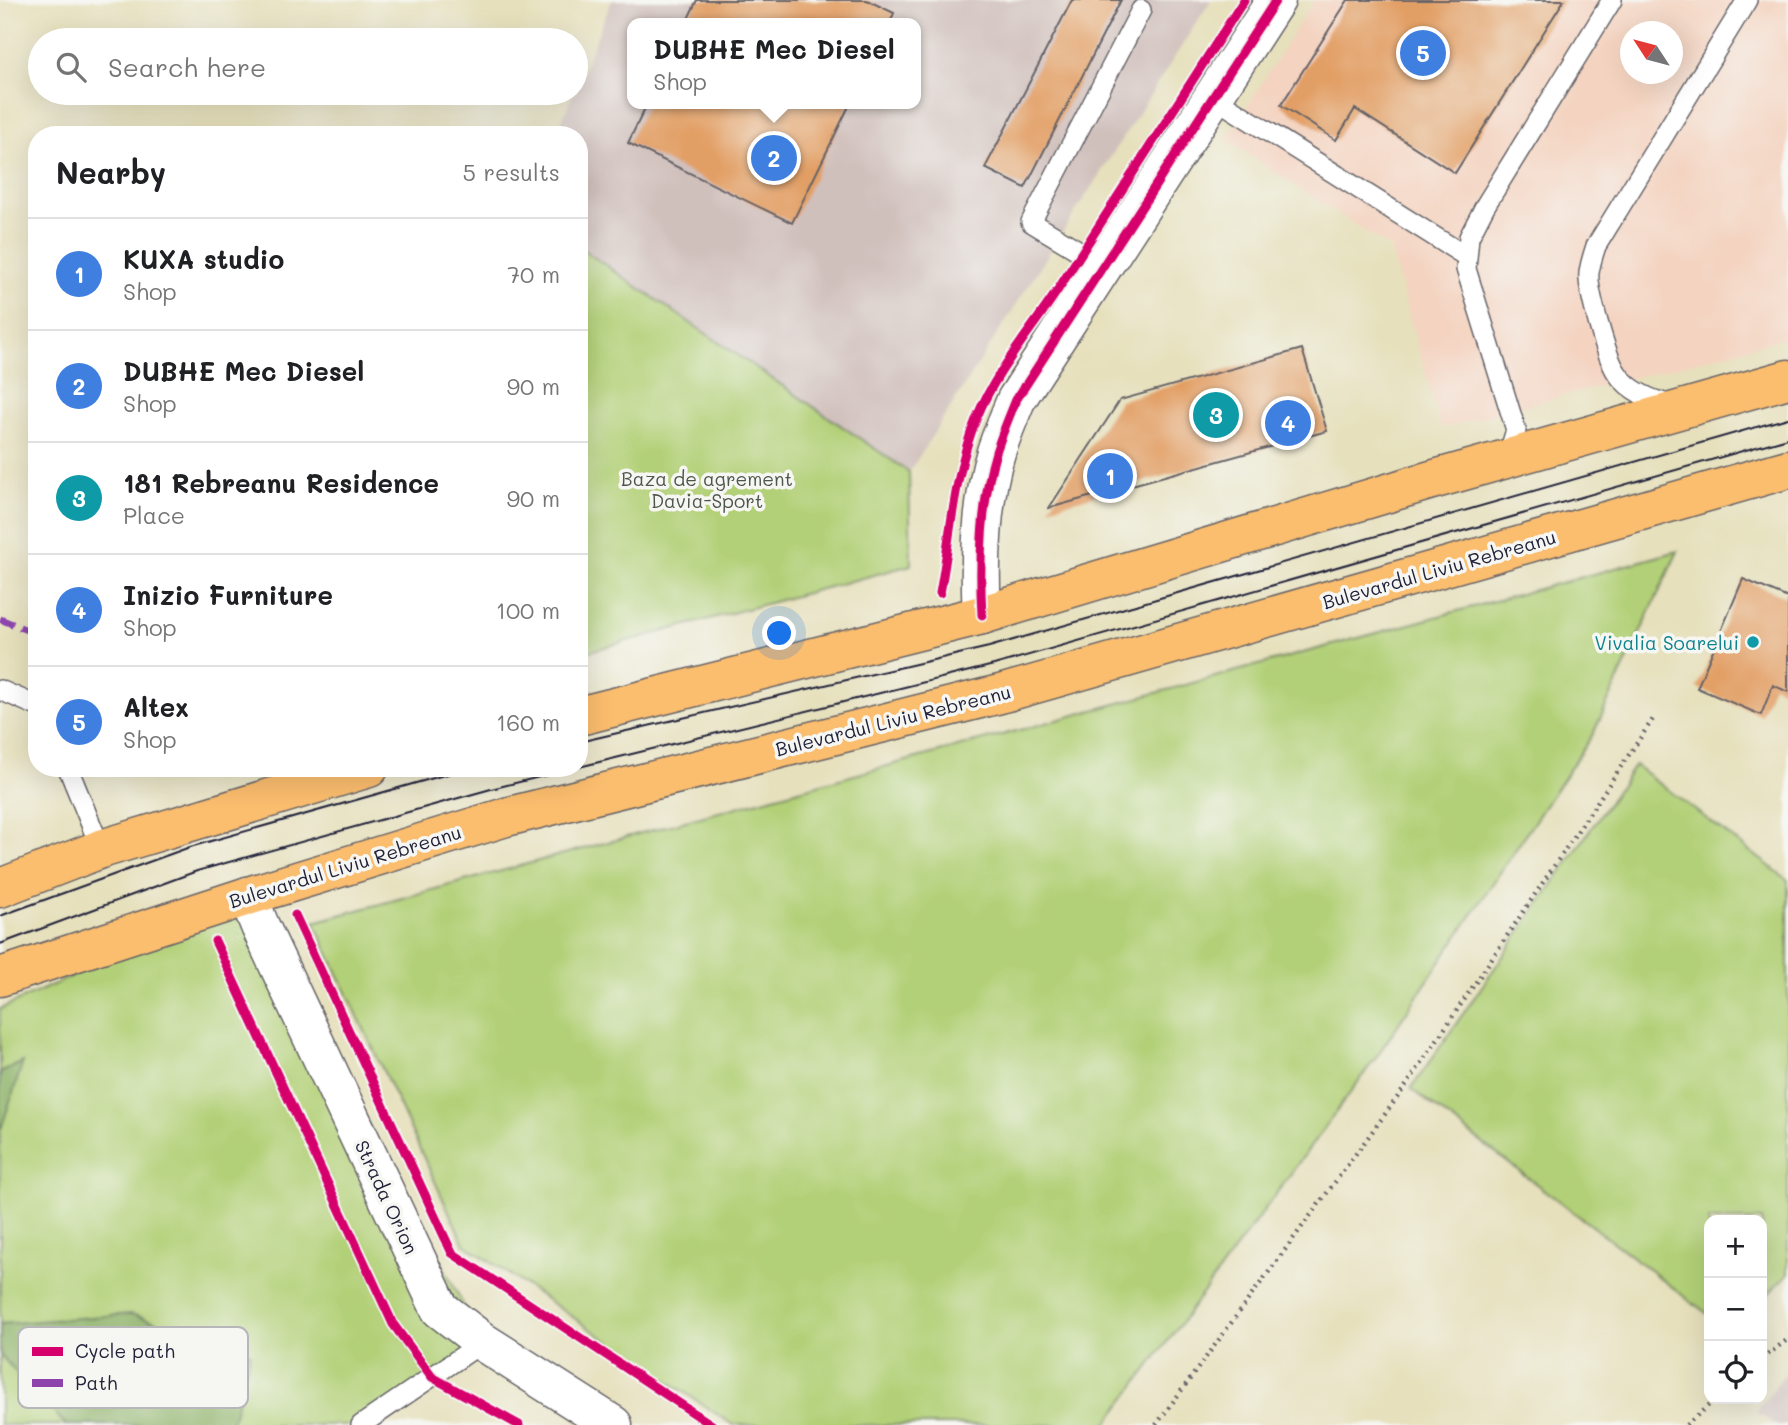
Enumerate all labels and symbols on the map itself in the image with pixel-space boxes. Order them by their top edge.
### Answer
north arrow [1620,21,1683,84]
pin: 5 [1400,27,1446,79]
pin: 2 [751,132,797,184]
pin: 3 [1193,389,1239,441]
pin: 4 [1265,397,1311,449]
pin: 1 [1087,450,1133,502]
park label: Baza de agrement Davia-Sport [621,466,793,513]
street label: Bulevardul Liviu Rebreanu [1319,524,1559,614]
your location [762,616,796,650]
place label: Vivalia Soarelui [1595,630,1739,655]
marker: Vivalia Soarelui [1745,634,1761,650]
street label: Bulevardul Liviu Rebreanu [773,679,1013,761]
street label: Bulevardul Liviu Rebreanu [226,819,464,913]
street label: Strada Orion [350,1136,424,1258]
legend [18,1327,248,1408]
text: Cycle path [75,1338,175,1363]
text: Path [75,1370,118,1395]

